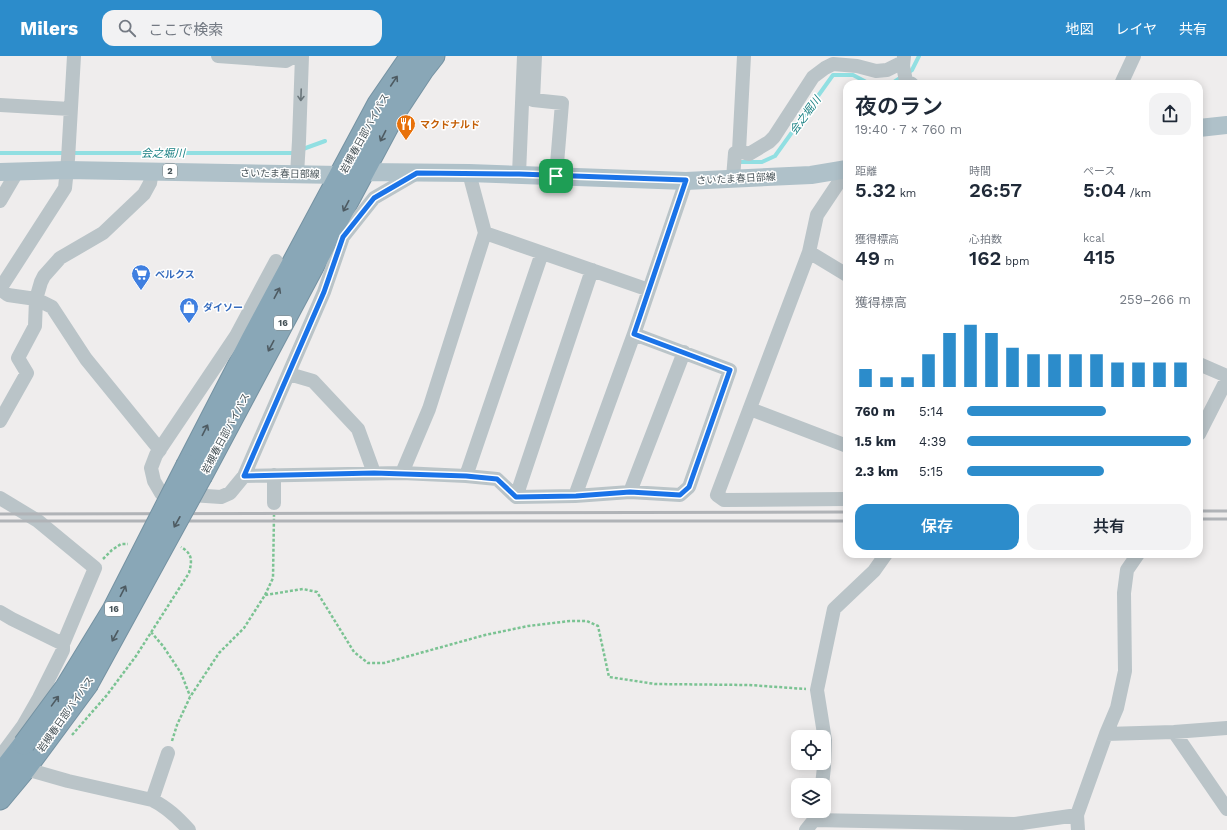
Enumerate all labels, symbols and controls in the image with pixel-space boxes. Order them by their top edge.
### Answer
search box [102,10,382,46]
text: Milers [20,17,78,40]
icon: search [116,17,138,39]
text: ここで検索 [148,21,223,39]
text: 地図 [1065,21,1093,37]
text: レイヤ [1115,21,1157,37]
text: 共有 [1179,21,1207,37]
one-way arrow [390,75,398,86]
one-way arrow [297,88,304,101]
street label: 岩槻春日部バイパス [338,91,391,175]
water label: 会之堀川 [787,93,824,137]
button: share [1149,93,1191,135]
text: 夜のラン [855,94,943,119]
restaurant icon: マクドナルド [395,113,417,141]
place label: マクドナルド [420,119,480,130]
text: 19:40 · 7 × 760 m [855,122,962,137]
one-way arrow [379,130,386,142]
water label: 会之堀川 [141,147,186,160]
pin [539,159,573,193]
road number: 2 [163,164,177,178]
icon: arrive [545,165,567,187]
text: 距離 [855,165,877,178]
text: 時間 [969,165,991,178]
text: ペース [1083,165,1115,178]
street label: さいたま春日部線 [240,167,320,180]
street label: さいたま春日部線 [696,171,776,186]
text: 5.32 [855,178,896,202]
text: 26:57 [969,178,1022,202]
text: 5:04 [1083,178,1126,202]
text: km [896,187,916,200]
text: /km [1126,187,1151,200]
one-way arrow [341,200,349,212]
text: kcal [1083,232,1105,245]
text: 獲得標高 [855,233,899,246]
text: 心拍数 [969,233,1002,246]
text: 415 [1083,245,1115,269]
text: 49 [855,246,880,270]
text: 162 [969,246,1001,270]
text: m [880,255,894,268]
text: bpm [1001,255,1029,268]
supermarket icon: ベルクス [130,263,152,291]
place label: ベルクス [155,269,195,280]
one-way arrow [274,287,281,299]
text: 259–266 m [1120,292,1191,307]
text: 獲得標高 [855,295,907,310]
shop icon: ダイソー [178,296,200,324]
place label: ダイソー [203,302,243,313]
road number: 16 [274,316,292,330]
one-way arrow [267,339,274,351]
street label: 岩槻春日部バイパス [200,391,251,475]
text: 760 m [855,404,895,419]
text: 5:14 [919,404,943,419]
one-way arrow [202,424,209,436]
text: 1.5 km [855,434,896,449]
text: 4:39 [919,434,946,449]
text: 2.3 km [855,464,898,479]
text: 5:15 [919,464,943,479]
button: 保存 [855,504,1019,550]
button: 共有 [1027,504,1191,550]
one-way arrow [173,516,180,528]
one-way arrow [120,585,127,597]
road number: 16 [105,602,123,616]
one-way arrow [110,630,118,642]
street label: 岩槻春日部バイパス [35,674,96,754]
one-way arrow [51,696,59,707]
map controls [791,730,831,818]
button: locate [791,730,831,770]
button: layers [791,778,831,818]

